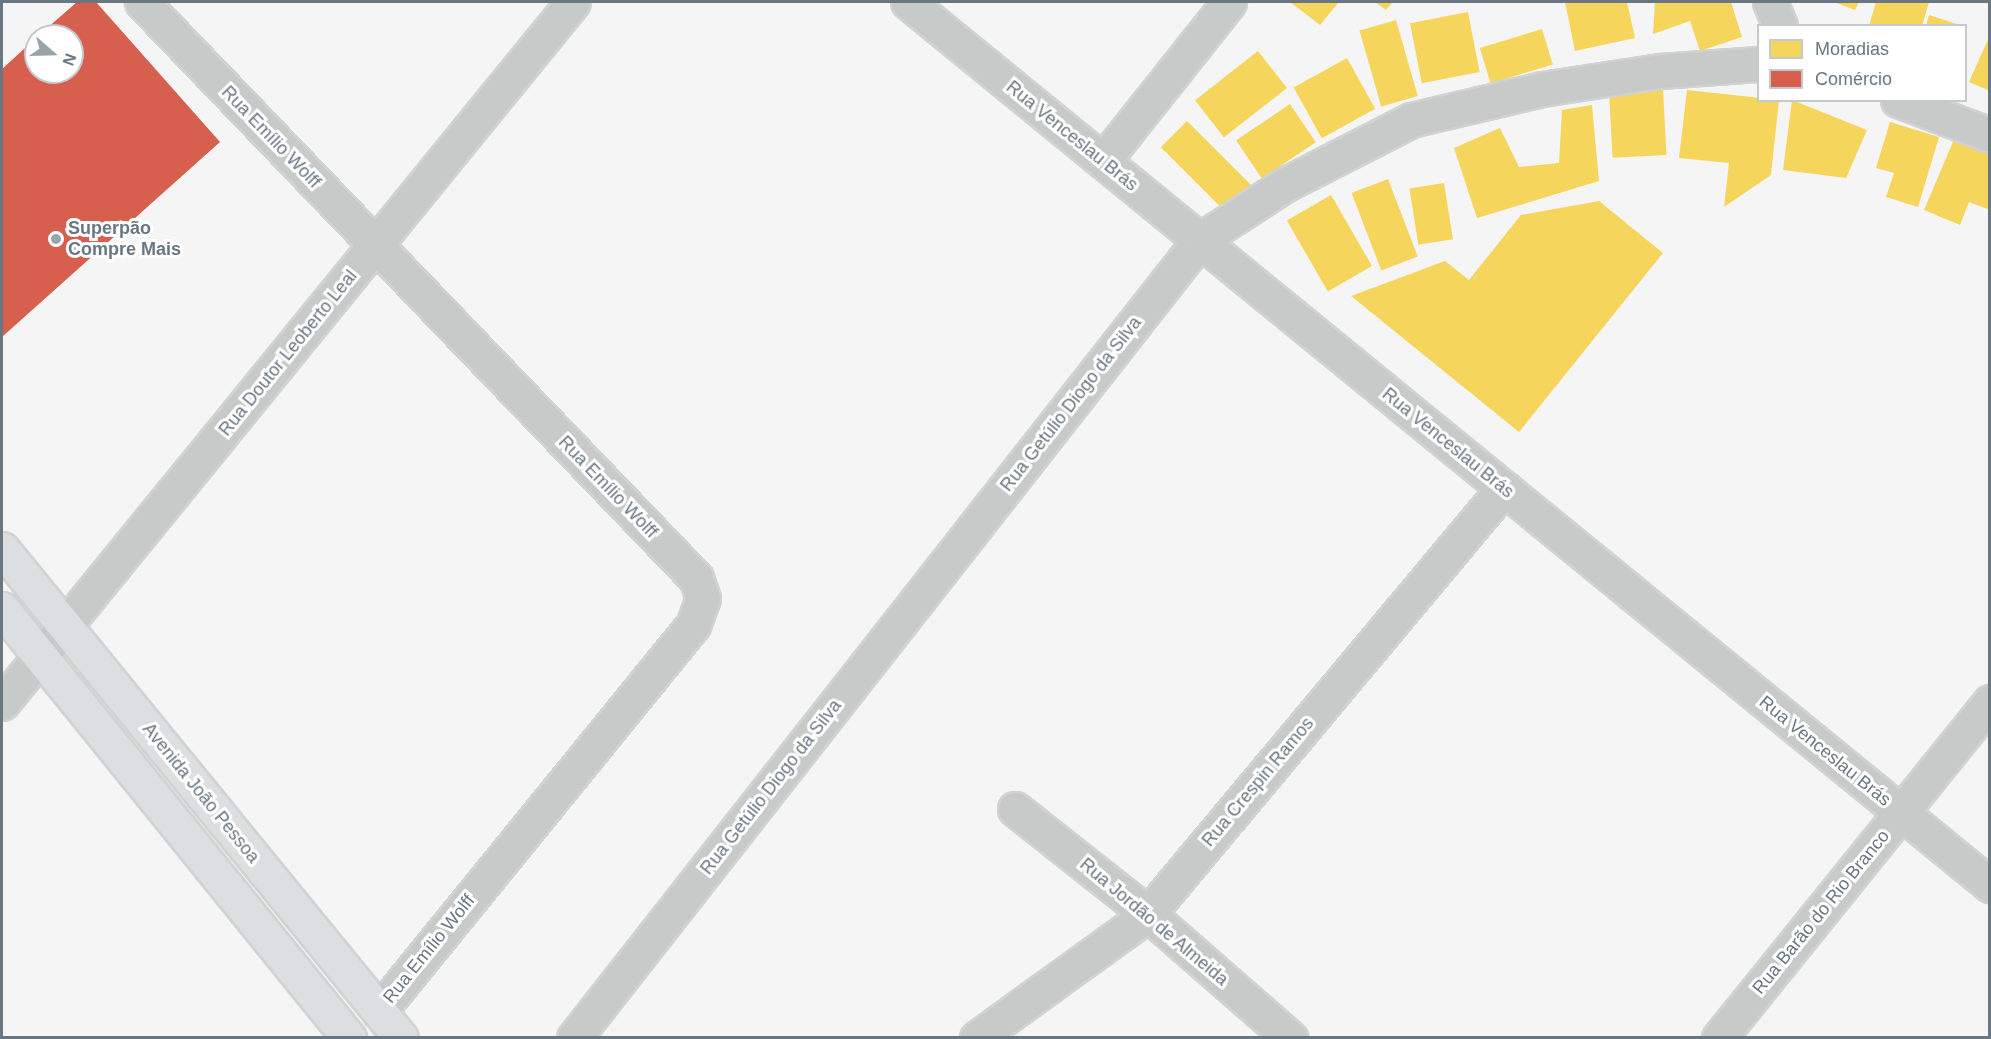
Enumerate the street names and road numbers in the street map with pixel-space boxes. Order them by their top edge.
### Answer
street label: Rua Venceslau Brás [1002,76,1142,196]
street label: Rua Emílio Wolff [217,82,325,192]
street label: Rua Doutor Leoberto Leal [214,266,362,440]
street label: Rua Getúlio Diogo da Silva [996,312,1146,496]
street label: Rua Venceslau Brás [1378,383,1518,503]
street label: Rua Emílio Wolff [554,432,662,542]
street label: Rua Venceslau Brás [1755,691,1895,811]
street label: Rua Getúlio Diogo da Silva [696,695,846,879]
street label: Rua Crespin Ramos [1198,713,1318,851]
street label: Avenida João Pessoa [138,719,264,867]
street label: Rua Barão do Rio Branco [1748,825,1894,999]
street label: Rua Jordão de Almeida [1075,853,1233,991]
street label: Rua Emílio Wolff [379,890,479,1008]

